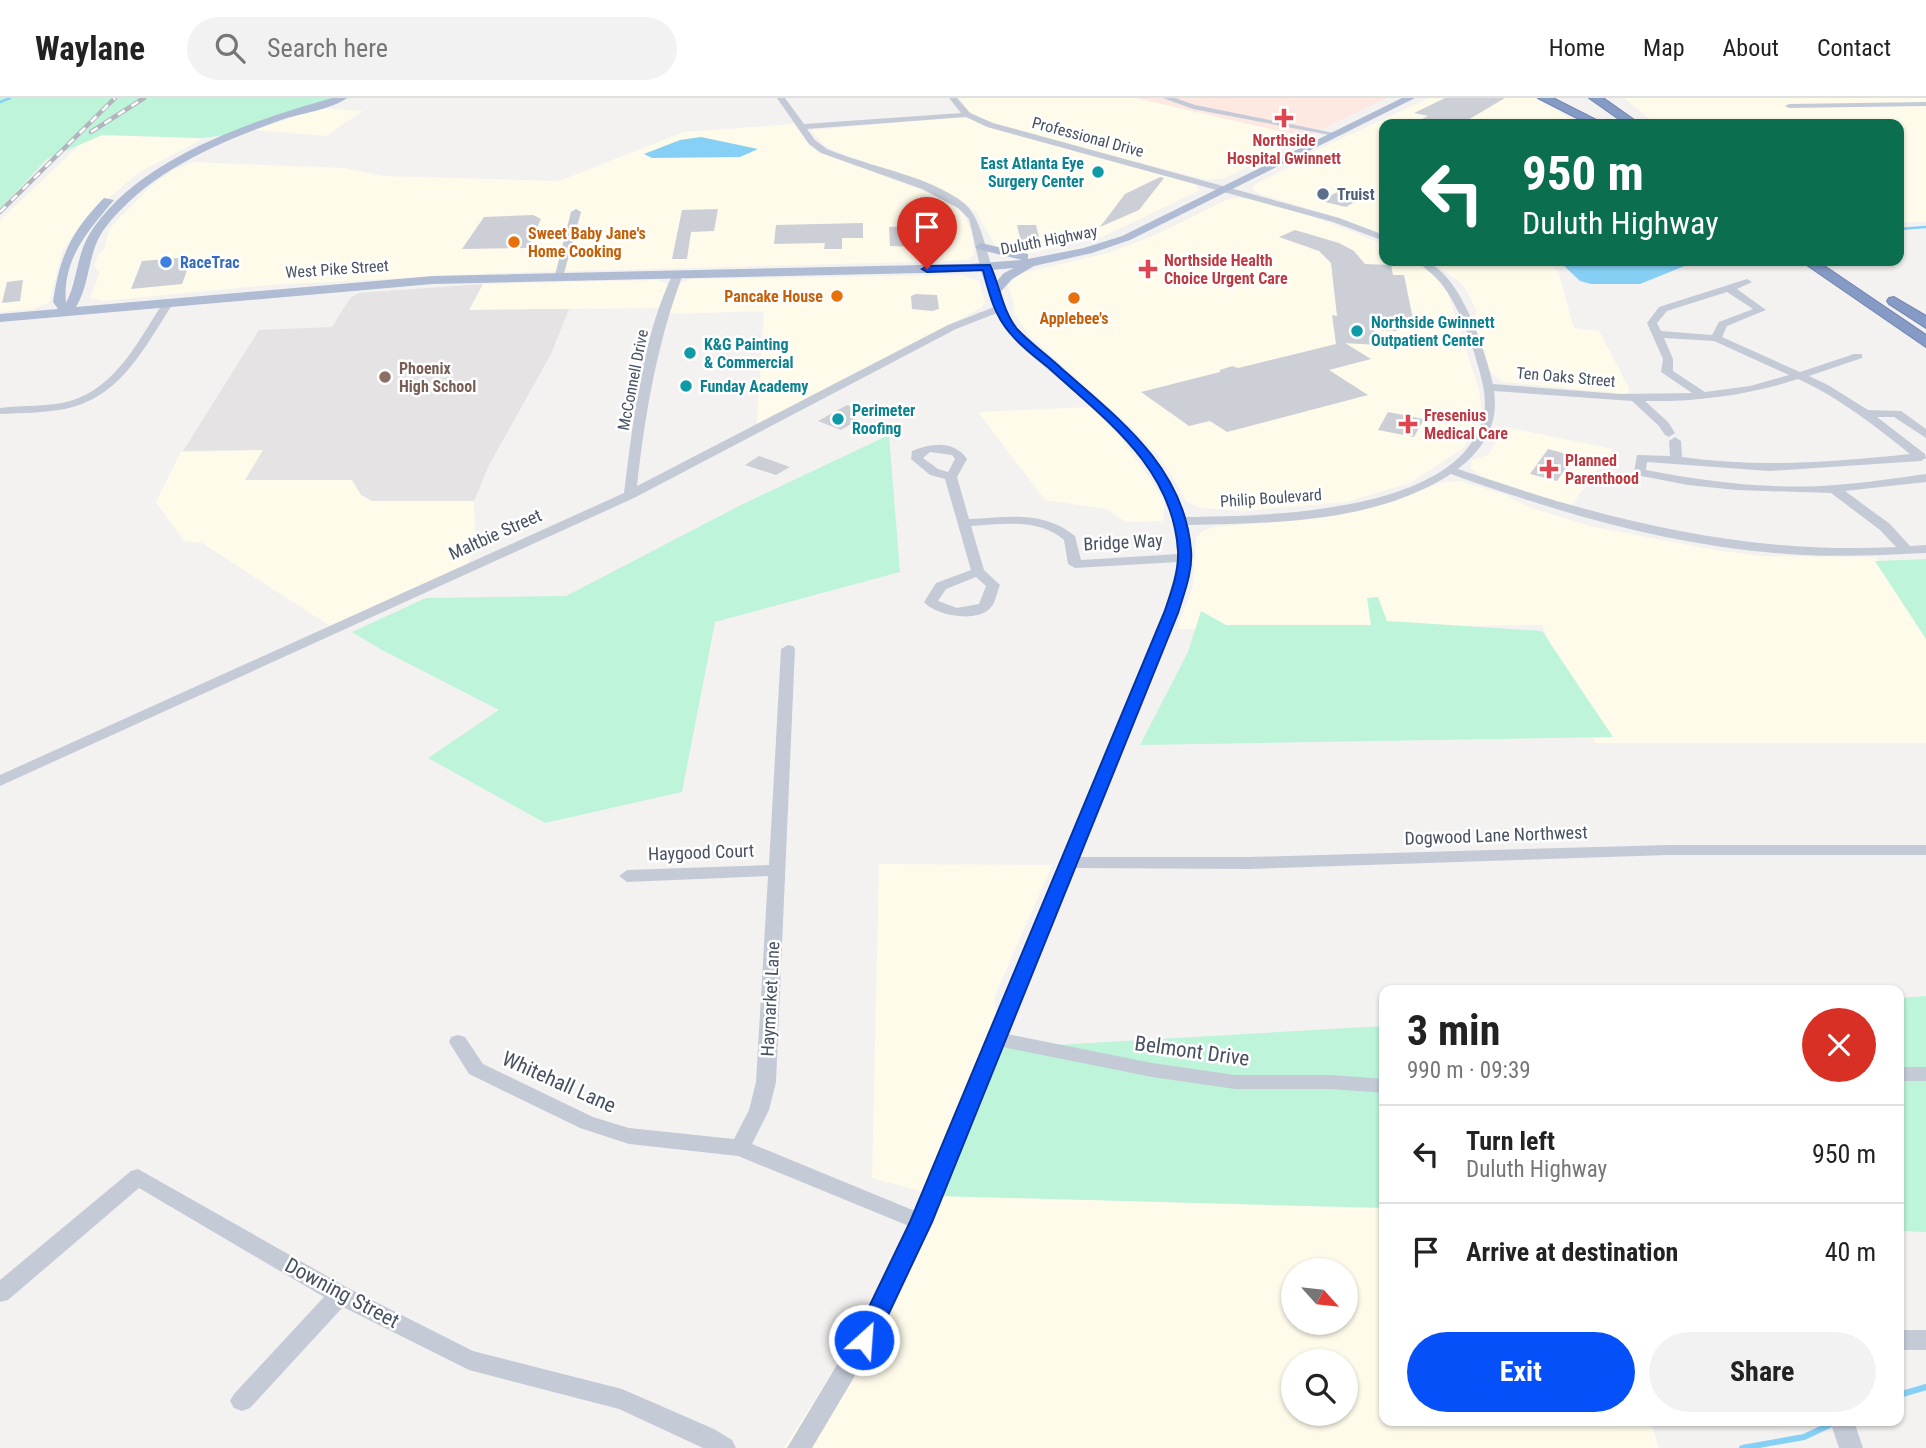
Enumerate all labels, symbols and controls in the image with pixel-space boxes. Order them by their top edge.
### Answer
search box [187,17,677,80]
text: Waylane [35,29,145,68]
icon: search [211,29,249,67]
text: Search here [267,33,388,63]
text: Home [1549,34,1605,62]
text: Map [1643,34,1685,62]
text: About [1723,34,1779,62]
text: Contact [1817,34,1891,62]
marker: Northside Hospital Gwinnett [1274,108,1294,128]
street label: Professional Drive [1030,113,1146,161]
place label: Northside Hospital Gwinnett [1227,131,1341,168]
text: 950 m [1522,145,1644,202]
icon: left [1407,147,1498,238]
place label: East Atlanta Eye Surgery Center [981,154,1084,191]
marker: East Atlanta Eye Surgery Center [1090,164,1106,180]
place label: Truist [1337,185,1375,204]
marker: Truist [1315,186,1331,202]
pin [897,197,957,269]
text: Duluth Highway [1522,204,1718,242]
icon: arrive [908,208,946,246]
street label: Duluth Highway [999,221,1099,259]
place label: Sweet Baby Jane's Home Cooking [528,224,646,261]
marker: Sweet Baby Jane's Home Cooking [506,234,522,250]
place label: Northside Health Choice Urgent Care [1164,251,1288,288]
place label: RaceTrac [180,253,240,272]
marker: RaceTrac [158,254,174,270]
street label: West Pike Street [285,256,390,282]
marker: Northside Health Choice Urgent Care [1138,259,1158,279]
place label: Pancake House [724,287,823,306]
marker: Pancake House [829,288,845,304]
marker: Applebee's [1066,290,1082,306]
place label: Applebee's [1040,309,1108,328]
place label: Northside Gwinnett Outpatient Center [1371,313,1495,350]
marker: Northside Gwinnett Outpatient Center [1349,323,1365,339]
street label: McConnell Drive [614,328,652,432]
place label: K&G Painting & Commercial [704,335,794,372]
marker: K&G Painting & Commercial [682,345,698,361]
place label: Phoenix High School [399,359,476,396]
street label: Ten Oaks Street [1516,363,1617,391]
marker: Phoenix High School [377,369,393,385]
place label: Funday Academy [700,377,808,396]
marker: Funday Academy [678,378,694,394]
place label: Perimeter Roofing [852,401,915,438]
place label: Fresenius Medical Care [1424,406,1508,443]
marker: Perimeter Roofing [830,411,846,427]
marker: Fresenius Medical Care [1398,414,1418,434]
place label: Planned Parenthood [1565,451,1639,488]
marker: Planned Parenthood [1539,459,1559,479]
street label: Philip Boulevard [1220,485,1322,511]
street label: Maltbie Street [445,504,545,564]
street label: Bridge Way [1083,529,1164,555]
street label: Dogwood Lane Northwest [1404,821,1588,849]
street label: Haygood Court [648,840,754,864]
street label: Haymarket Lane [757,941,783,1057]
text: 3 min [1407,1006,1500,1055]
button: close [1802,1008,1876,1082]
street label: Belmont Drive [1133,1031,1251,1071]
street label: Whitehall Lane [499,1046,620,1118]
text: 990 m · 09:39 [1407,1057,1531,1084]
text: Turn left [1466,1126,1555,1156]
icon: left [1407,1135,1445,1173]
text: 950 m [1812,1139,1876,1169]
text: Duluth Highway [1466,1156,1607,1183]
icon: arrive [1407,1233,1445,1271]
text: Arrive at destination [1466,1237,1678,1267]
text: 40 m [1825,1237,1876,1267]
street label: Downing Street [281,1253,403,1333]
north arrow [1281,1258,1358,1335]
map controls [1281,1258,1358,1426]
position arrow [827,1303,901,1377]
button: Exit [1407,1332,1635,1412]
button: Share [1649,1332,1876,1412]
button: search [1281,1349,1358,1426]

